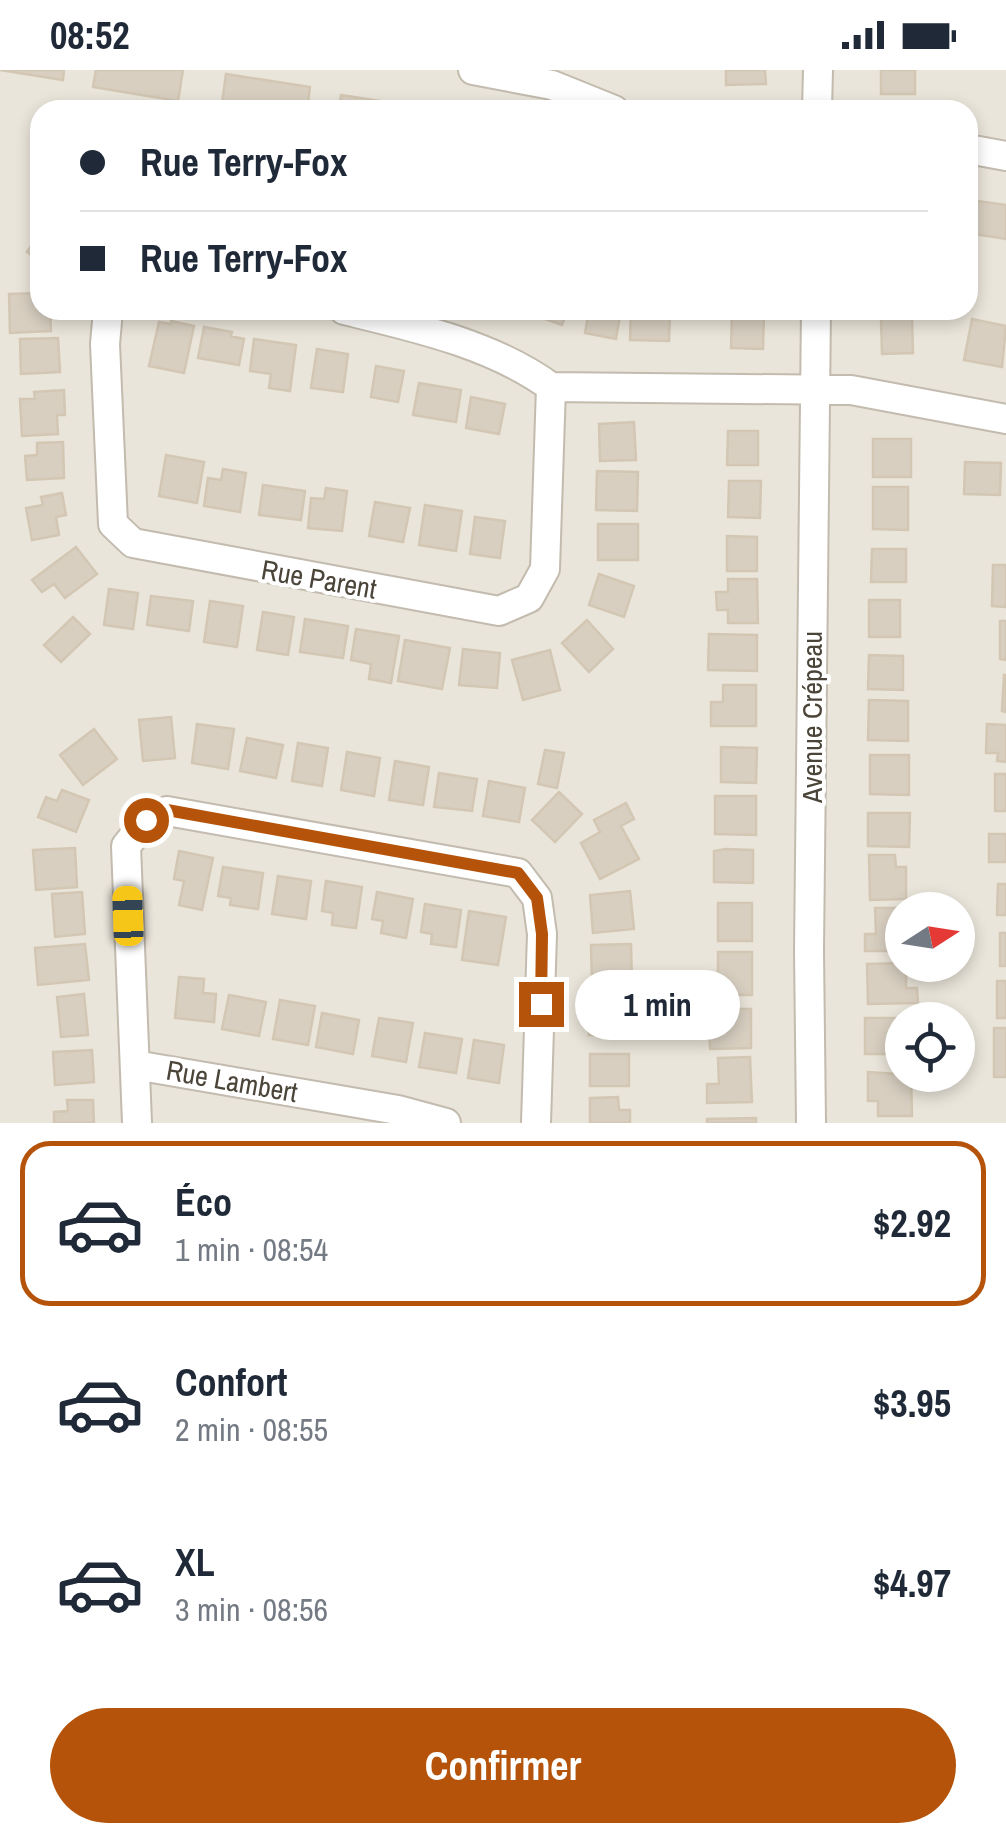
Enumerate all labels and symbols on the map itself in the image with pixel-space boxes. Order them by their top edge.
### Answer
street label: Rue Parent [259,550,379,608]
street label: Avenue Crépeau [793,631,831,804]
route start [124,798,169,843]
car [112,885,144,947]
north arrow [885,892,975,982]
callout: 1 min [576,969,741,1039]
route end [519,982,564,1027]
street label: Rue Lambert [163,1051,301,1111]

